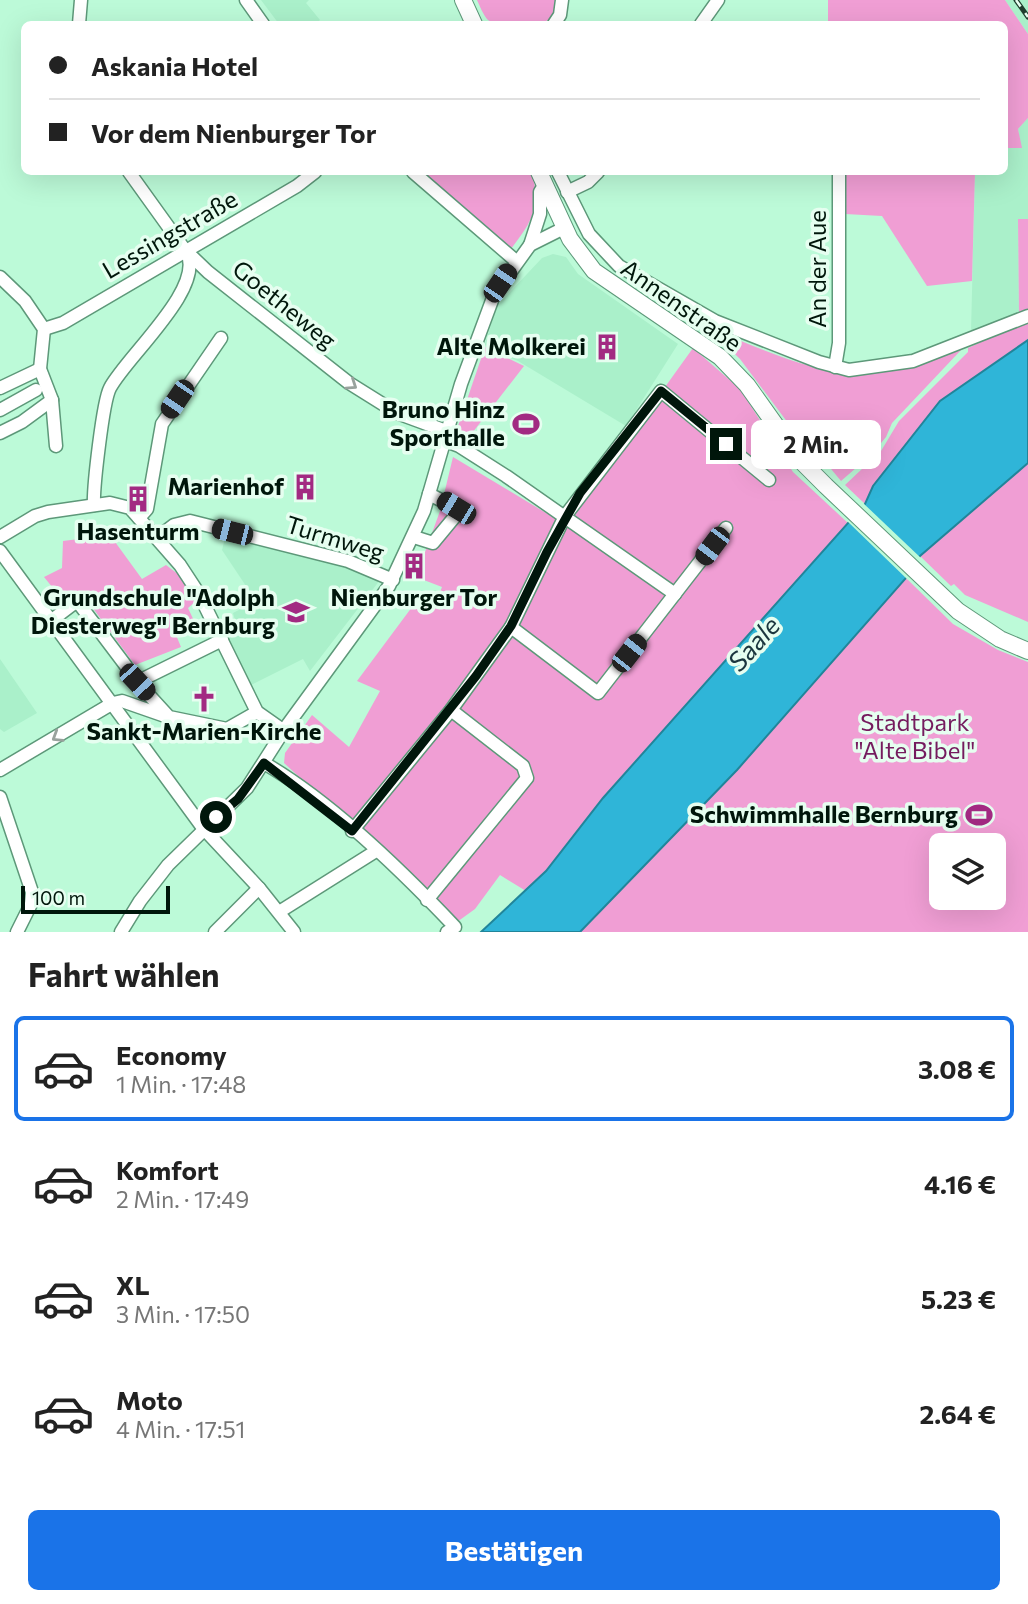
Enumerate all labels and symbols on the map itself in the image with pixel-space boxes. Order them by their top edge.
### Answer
street label: Lessingstraße [97,183,242,284]
street label: An der Aue [802,210,831,328]
street label: Goetheweg [227,253,343,354]
street label: Annenstraße [616,253,748,357]
car [480,260,521,306]
place label: Alte Molkerei [436,331,586,360]
building icon: Alte Molkerei [592,332,622,362]
car [157,376,198,422]
one-way arrow [344,377,357,389]
place label: Bruno Hinz Sporthalle [382,394,505,451]
sports icon: Bruno Hinz Sporthalle [511,409,541,439]
callout: 2 Min. [750,420,880,468]
route end [710,428,742,460]
place label: Marienhof [167,471,284,500]
building icon: Marienhof [290,472,320,502]
building icon: Hasenturm [123,484,153,514]
car [433,488,480,528]
street label: Turmweg [283,509,388,566]
place label: Hasenturm [76,516,200,545]
car [210,517,255,547]
car [691,523,734,569]
building icon: Nienburger Tor [399,551,429,581]
place label: Grundschule "Adolph Diesterweg" Bernburg [31,582,275,639]
place label: Nienburger Tor [330,582,498,611]
school or university icon: Grundschule "Adolph Diesterweg" Bernburg [281,597,311,627]
water label: Saale [720,609,786,677]
car [608,630,651,676]
car [115,659,160,705]
church icon: Sankt-Marien-Kirche [189,684,219,714]
park label: Stadtpark "Alte Bibel" [855,707,975,764]
place label: Sankt-Marien-Kirche [87,716,321,745]
one-way arrow [51,729,64,742]
place label: Schwimmhalle Bernburg [690,799,958,828]
sports icon: Schwimmhalle Bernburg [964,800,994,830]
route start [200,801,232,833]
scale bar [21,883,170,915]

